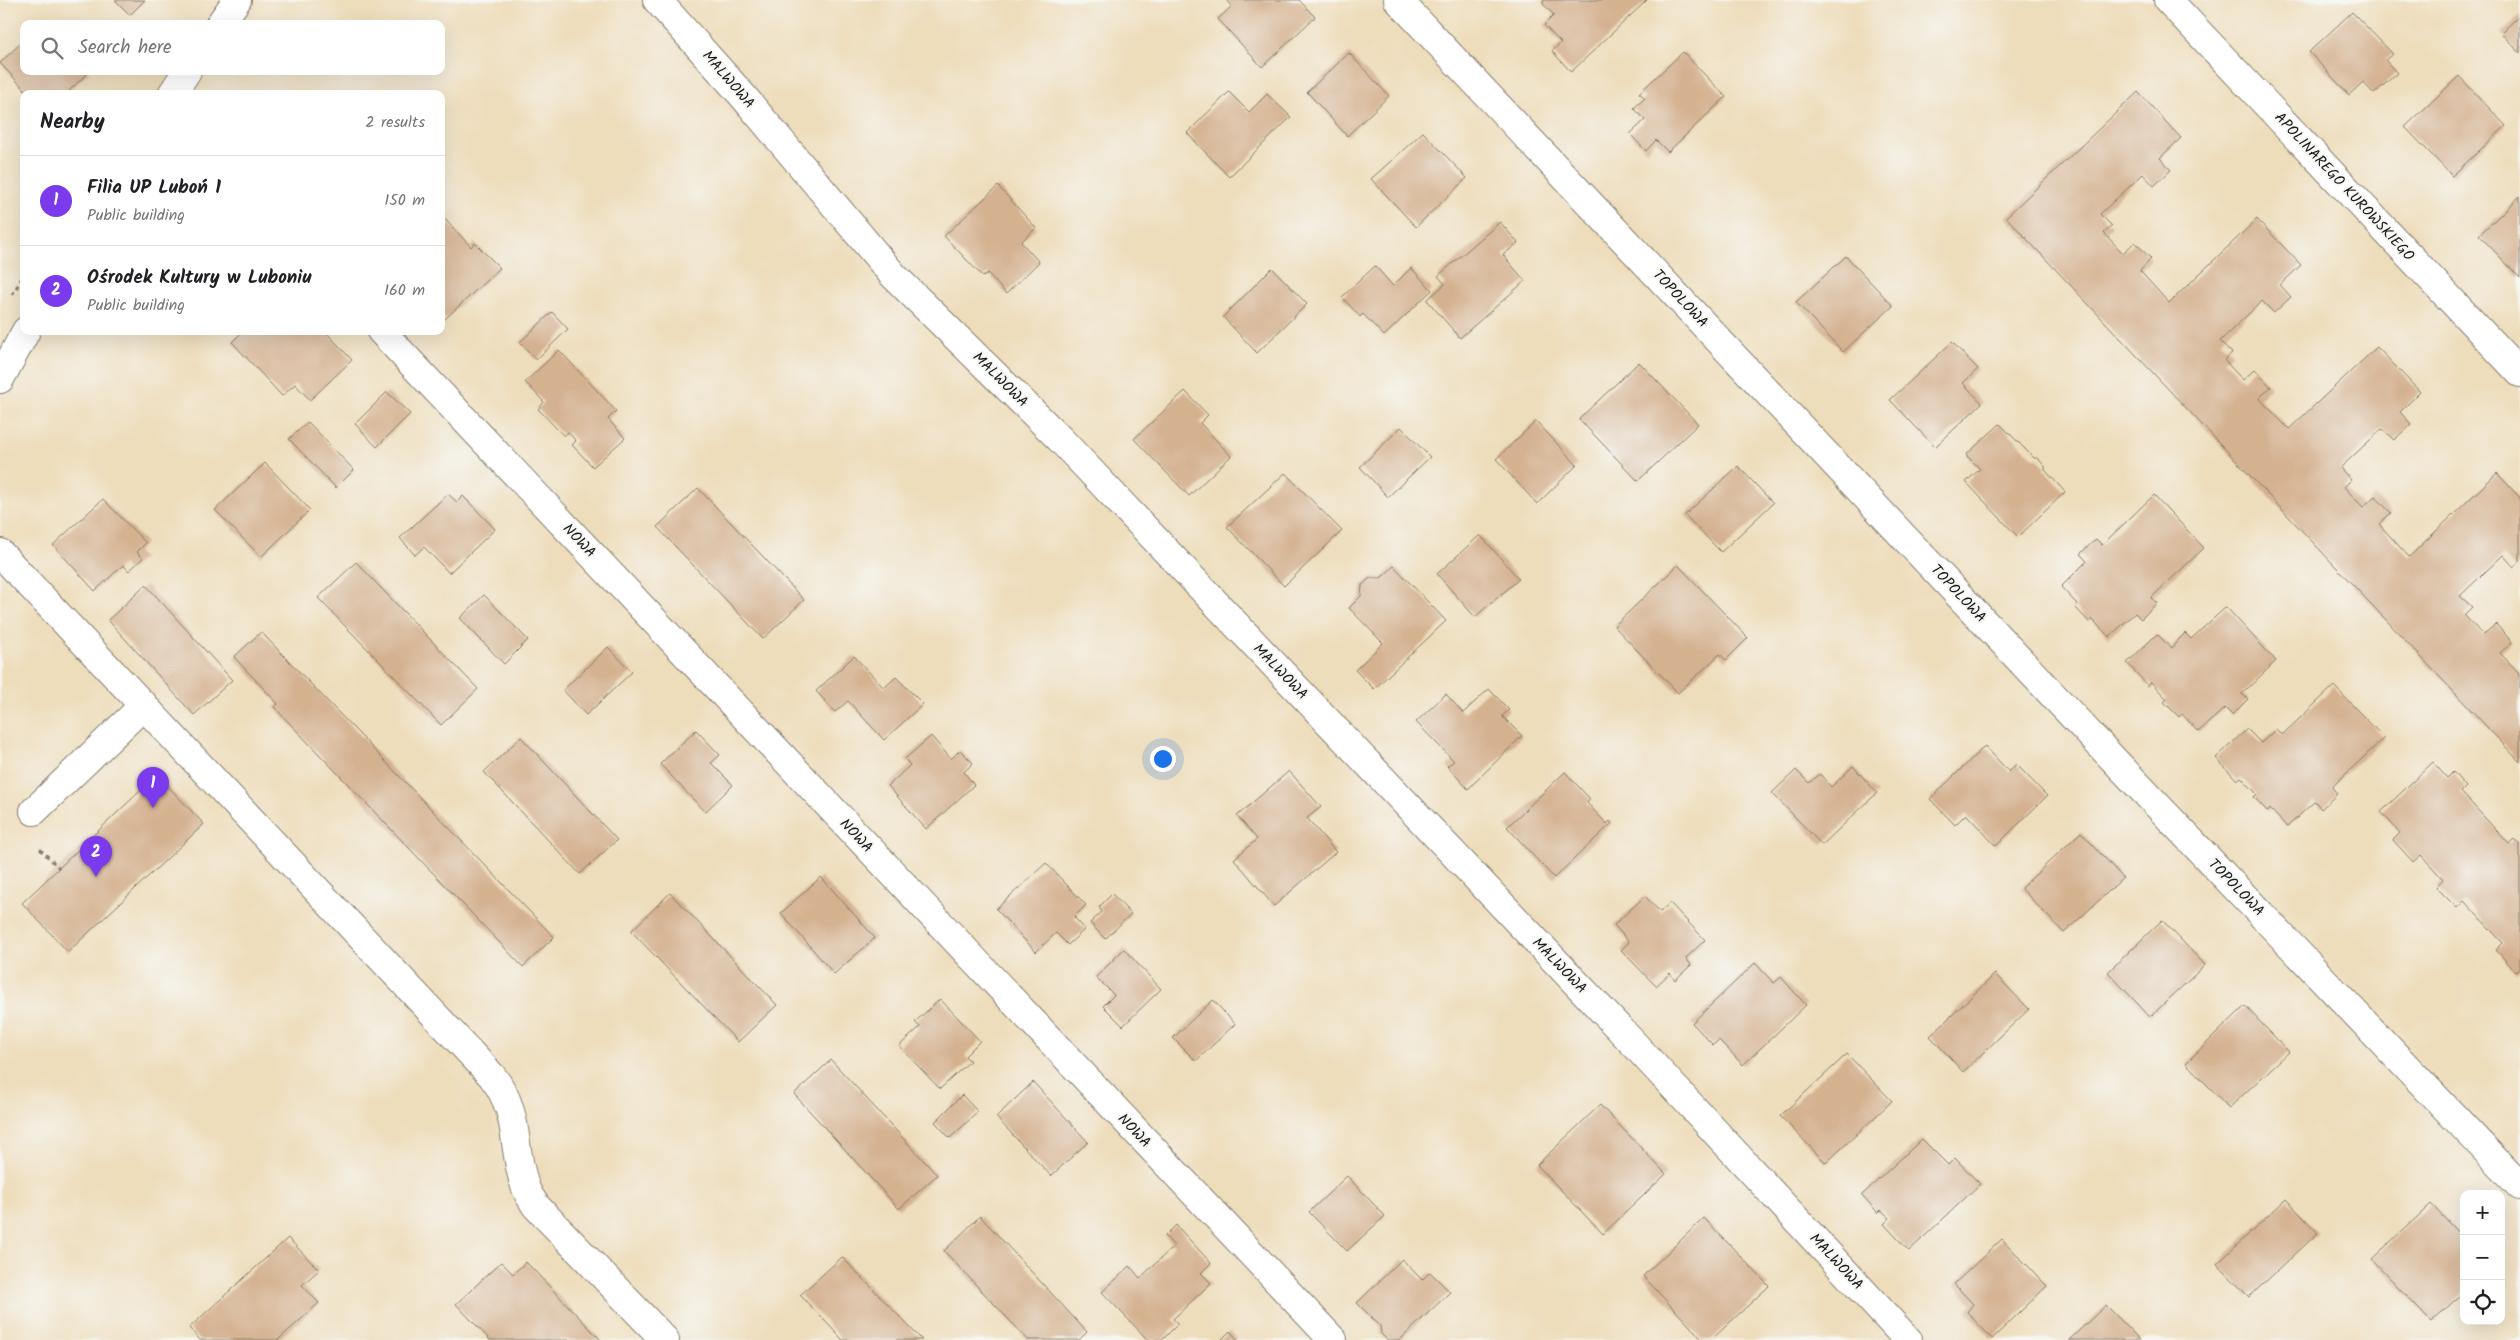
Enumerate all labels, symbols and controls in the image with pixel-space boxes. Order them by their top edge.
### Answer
search box [20,20,445,75]
text: Search here [78,33,172,63]
icon: search [38,34,66,62]
street label: MALWOWA [696,45,760,115]
text: Nearby [40,106,105,139]
street label: APOLINAREGO KUROWSKIEGO [2268,107,2420,267]
text: 2 results [365,110,425,135]
text: Filia UP Luboń 1 [87,173,221,203]
text: 1 [54,188,58,213]
text: 150 m [384,188,425,213]
text: Public building [87,203,185,228]
text: Ośrodek Kultury w Luboniu [87,263,312,293]
street label: TOPOLOWA [1646,264,1714,334]
text: 2 [51,278,61,303]
text: 160 m [384,278,425,303]
text: Public building [87,293,185,318]
street label: MALWOWA [966,346,1034,414]
street label: NOWA [557,518,601,564]
street label: TOPOLOWA [1924,559,1992,629]
street label: MALWOWA [1247,638,1313,706]
your location [1150,746,1176,772]
pin: 1 [137,767,169,808]
street label: NOWA [834,813,878,859]
pin: 2 [80,836,112,877]
street label: TOPOLOWA [2202,853,2270,923]
street label: MALWOWA [1526,932,1592,1000]
street label: NOWA [1112,1108,1156,1154]
map controls [2460,1190,2505,1325]
button: + [2460,1190,2505,1235]
street label: MALWOWA [1803,1228,1869,1296]
button: − [2460,1235,2505,1280]
button: locate [2460,1280,2505,1325]

